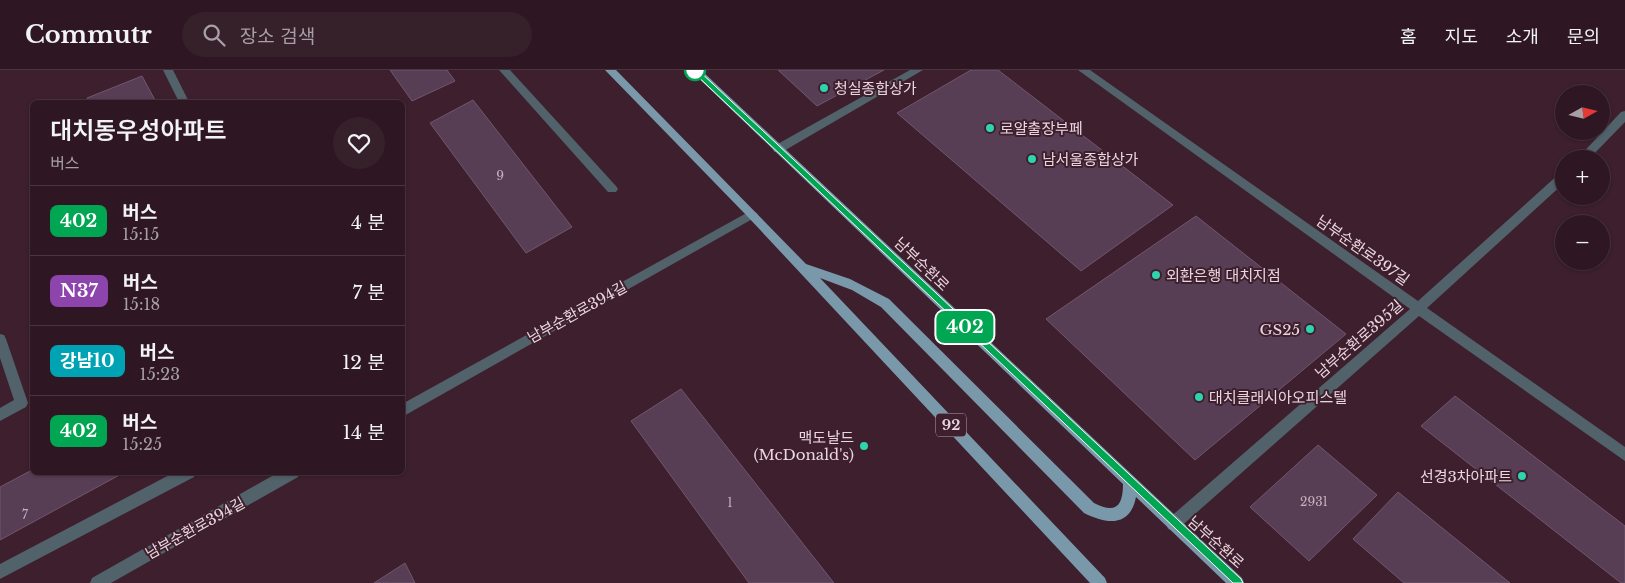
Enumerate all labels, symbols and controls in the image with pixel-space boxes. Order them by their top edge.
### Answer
search box [182,12,532,57]
text: Commutr [25,20,152,49]
icon: search [200,21,228,49]
text: 장소 검색 [240,25,315,48]
text: 홈 [1400,26,1417,48]
text: 지도 [1445,26,1478,48]
text: 소개 [1506,26,1539,48]
text: 문의 [1567,26,1600,48]
unlabelled marker [684,59,706,81]
place label: 청실종합상가 [834,79,917,98]
marker: 청실종합상가 [818,82,830,94]
north arrow [1555,85,1610,140]
map controls [1555,85,1610,270]
text: 대치동우성아파트 [50,116,227,145]
button: heart [333,117,385,169]
place label: 로얄출장부페 [1000,119,1083,138]
marker: 로얄출장부페 [984,122,996,134]
place label: 남서울종합상가 [1042,150,1139,169]
button: + [1555,150,1610,205]
text: 버스 [50,153,79,173]
marker: 남서울종합상가 [1026,153,1038,165]
house number: 9 [496,168,504,183]
text: 버스 [122,201,157,224]
text: 402 [60,210,97,232]
text: 4 분 [351,211,385,234]
street label: 남부순환로397길 [1313,211,1413,289]
button: − [1555,215,1610,270]
text: 15:15 [122,224,159,244]
street label: 남부순환로 [891,233,953,295]
place label: 외환은행 대치지점 [1166,266,1281,285]
marker: 외환은행 대치지점 [1150,269,1162,281]
text: 버스 [123,271,158,294]
street label: 남부순환로394길 [524,277,630,347]
text: N37 [60,280,98,302]
text: 7 분 [353,281,385,304]
text: 15:18 [123,294,160,314]
street label: 남부순환로395길 [1311,296,1407,382]
line badge: 402 [936,311,994,343]
text: 402 [946,316,984,338]
place label: GS25 [1260,320,1300,339]
marker: GS25 [1304,323,1316,335]
text: 버스 [140,341,175,364]
text: 강남10 [60,350,115,372]
text: 12 분 [342,351,385,374]
text: 15:23 [140,364,180,384]
place label: 대치클래시아오피스텔 [1209,388,1347,407]
marker: 대치클래시아오피스텔 [1193,391,1205,403]
text: 버스 [122,411,157,434]
road number: 92 [936,414,966,436]
text: 402 [60,420,97,442]
text: 14 분 [342,421,385,444]
place label: 맥도날드 (McDonald's) [753,428,854,464]
text: 15:25 [122,434,162,454]
marker: 맥도날드 (McDonald's) [858,440,870,452]
place label: 선경3차아파트 [1420,467,1512,486]
marker: 선경3차아파트 [1516,470,1528,482]
street label: 남부순환로394길 [142,493,248,563]
house number: 2931 [1300,494,1328,509]
house number: 1 [727,495,733,510]
house number: 7 [22,507,29,522]
street label: 남부순환로 [1184,512,1248,572]

